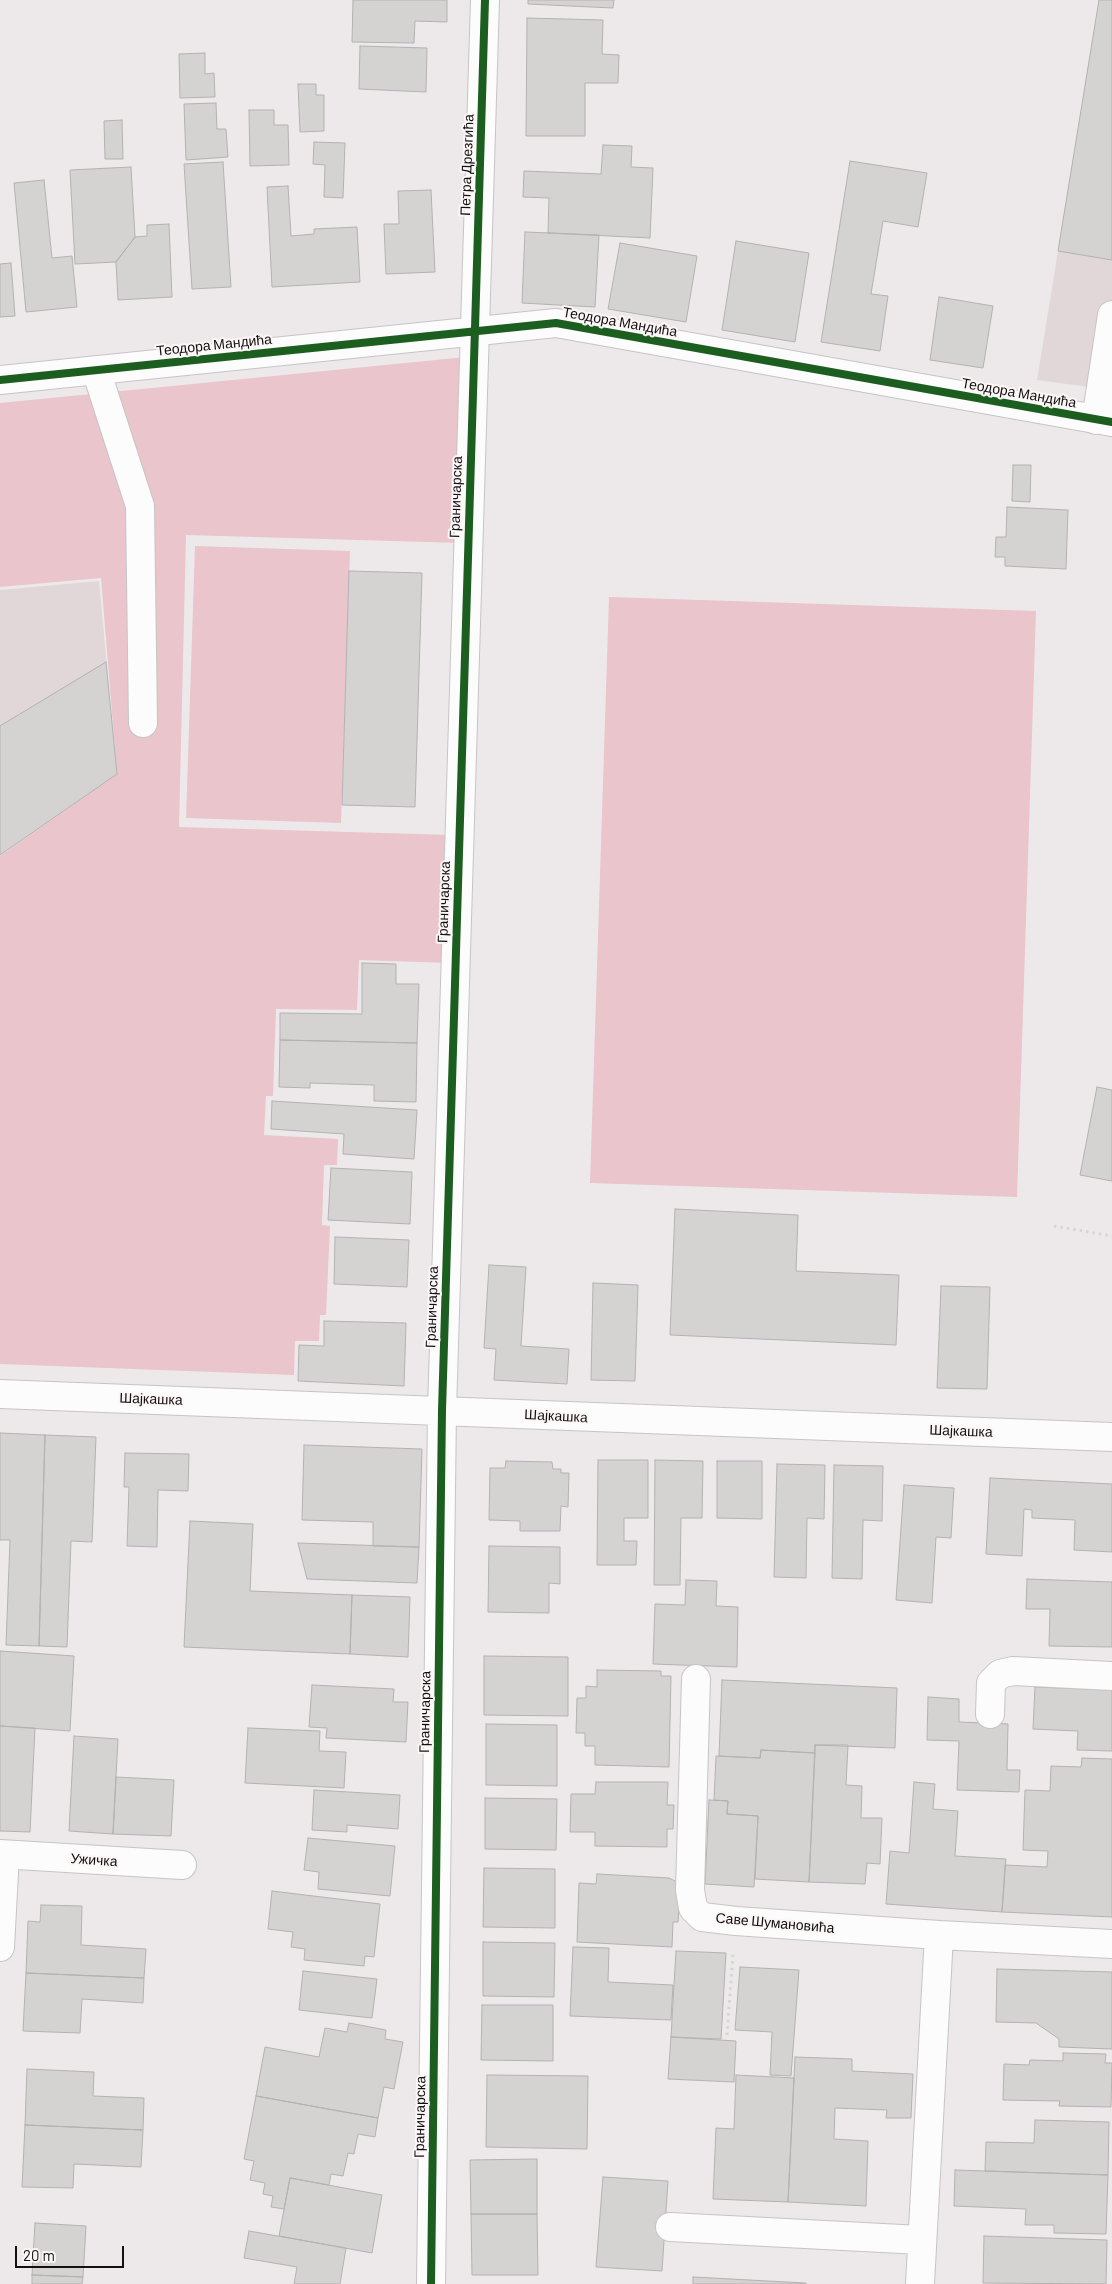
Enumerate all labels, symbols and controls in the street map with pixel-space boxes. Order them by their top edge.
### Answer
street label: Петра Дрезгића [457,114,477,216]
street label: Теодора Мандића [561,304,679,340]
street label: Теодора Мандића [155,331,273,359]
street label: Теодора Мандића [960,375,1078,411]
street label: Граничарска [446,456,466,538]
street label: Граничарска [434,861,454,943]
street label: Граничарска [422,1266,442,1348]
street label: Шајкашка [119,1389,183,1409]
street label: Шајкашка [524,1406,588,1426]
street label: Шајкашка [929,1421,993,1441]
street label: Граничарска [416,1671,434,1753]
street label: Ужичка [70,1850,118,1870]
street label: Саве Шумановића [715,1909,835,1937]
street label: Граничарска [411,2076,429,2158]
scale bar [18,2236,126,2268]
text: 20 m [23,2246,55,2264]

